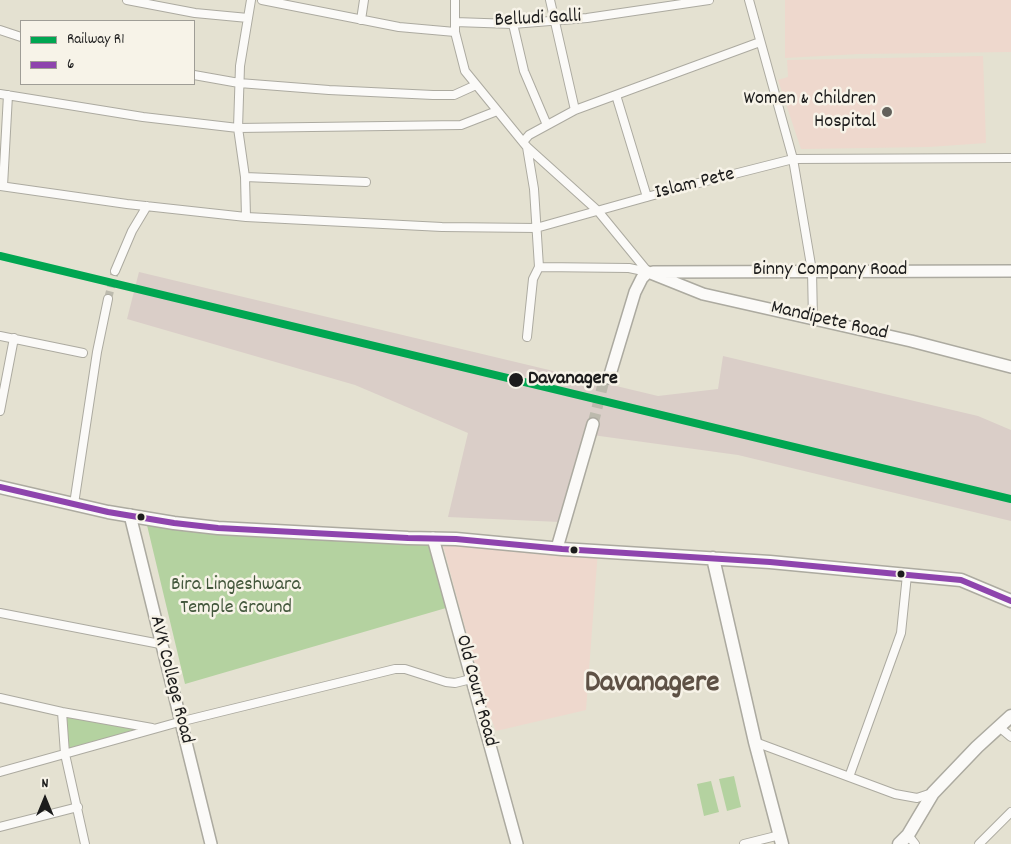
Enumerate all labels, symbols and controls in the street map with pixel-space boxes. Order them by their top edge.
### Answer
street label: Belludi Galli [494,6,582,34]
legend [20,20,195,85]
text: Railway R1 [67,29,124,51]
text: 6 [67,54,74,76]
place label: Women & Children Hospital [744,88,876,135]
marker: Women & Children Hospital [880,105,894,119]
street label: Islam Pete [653,164,737,206]
street label: Binny Company Road [753,259,907,283]
street label: Mandipete Road [768,297,890,347]
place label: Davanagere [528,368,618,392]
marker: Davanagere [507,371,525,389]
unlabelled marker [136,512,146,522]
unlabelled marker [569,545,579,555]
unlabelled marker [896,569,906,579]
park label: Bira Lingeshwara Temple Ground [171,574,301,621]
street label: AVK College Road [143,614,197,746]
street label: Old Court Road [449,633,501,749]
district label: Davanagere [585,668,719,704]
north arrow [20,774,70,824]
text: N [42,774,48,794]

